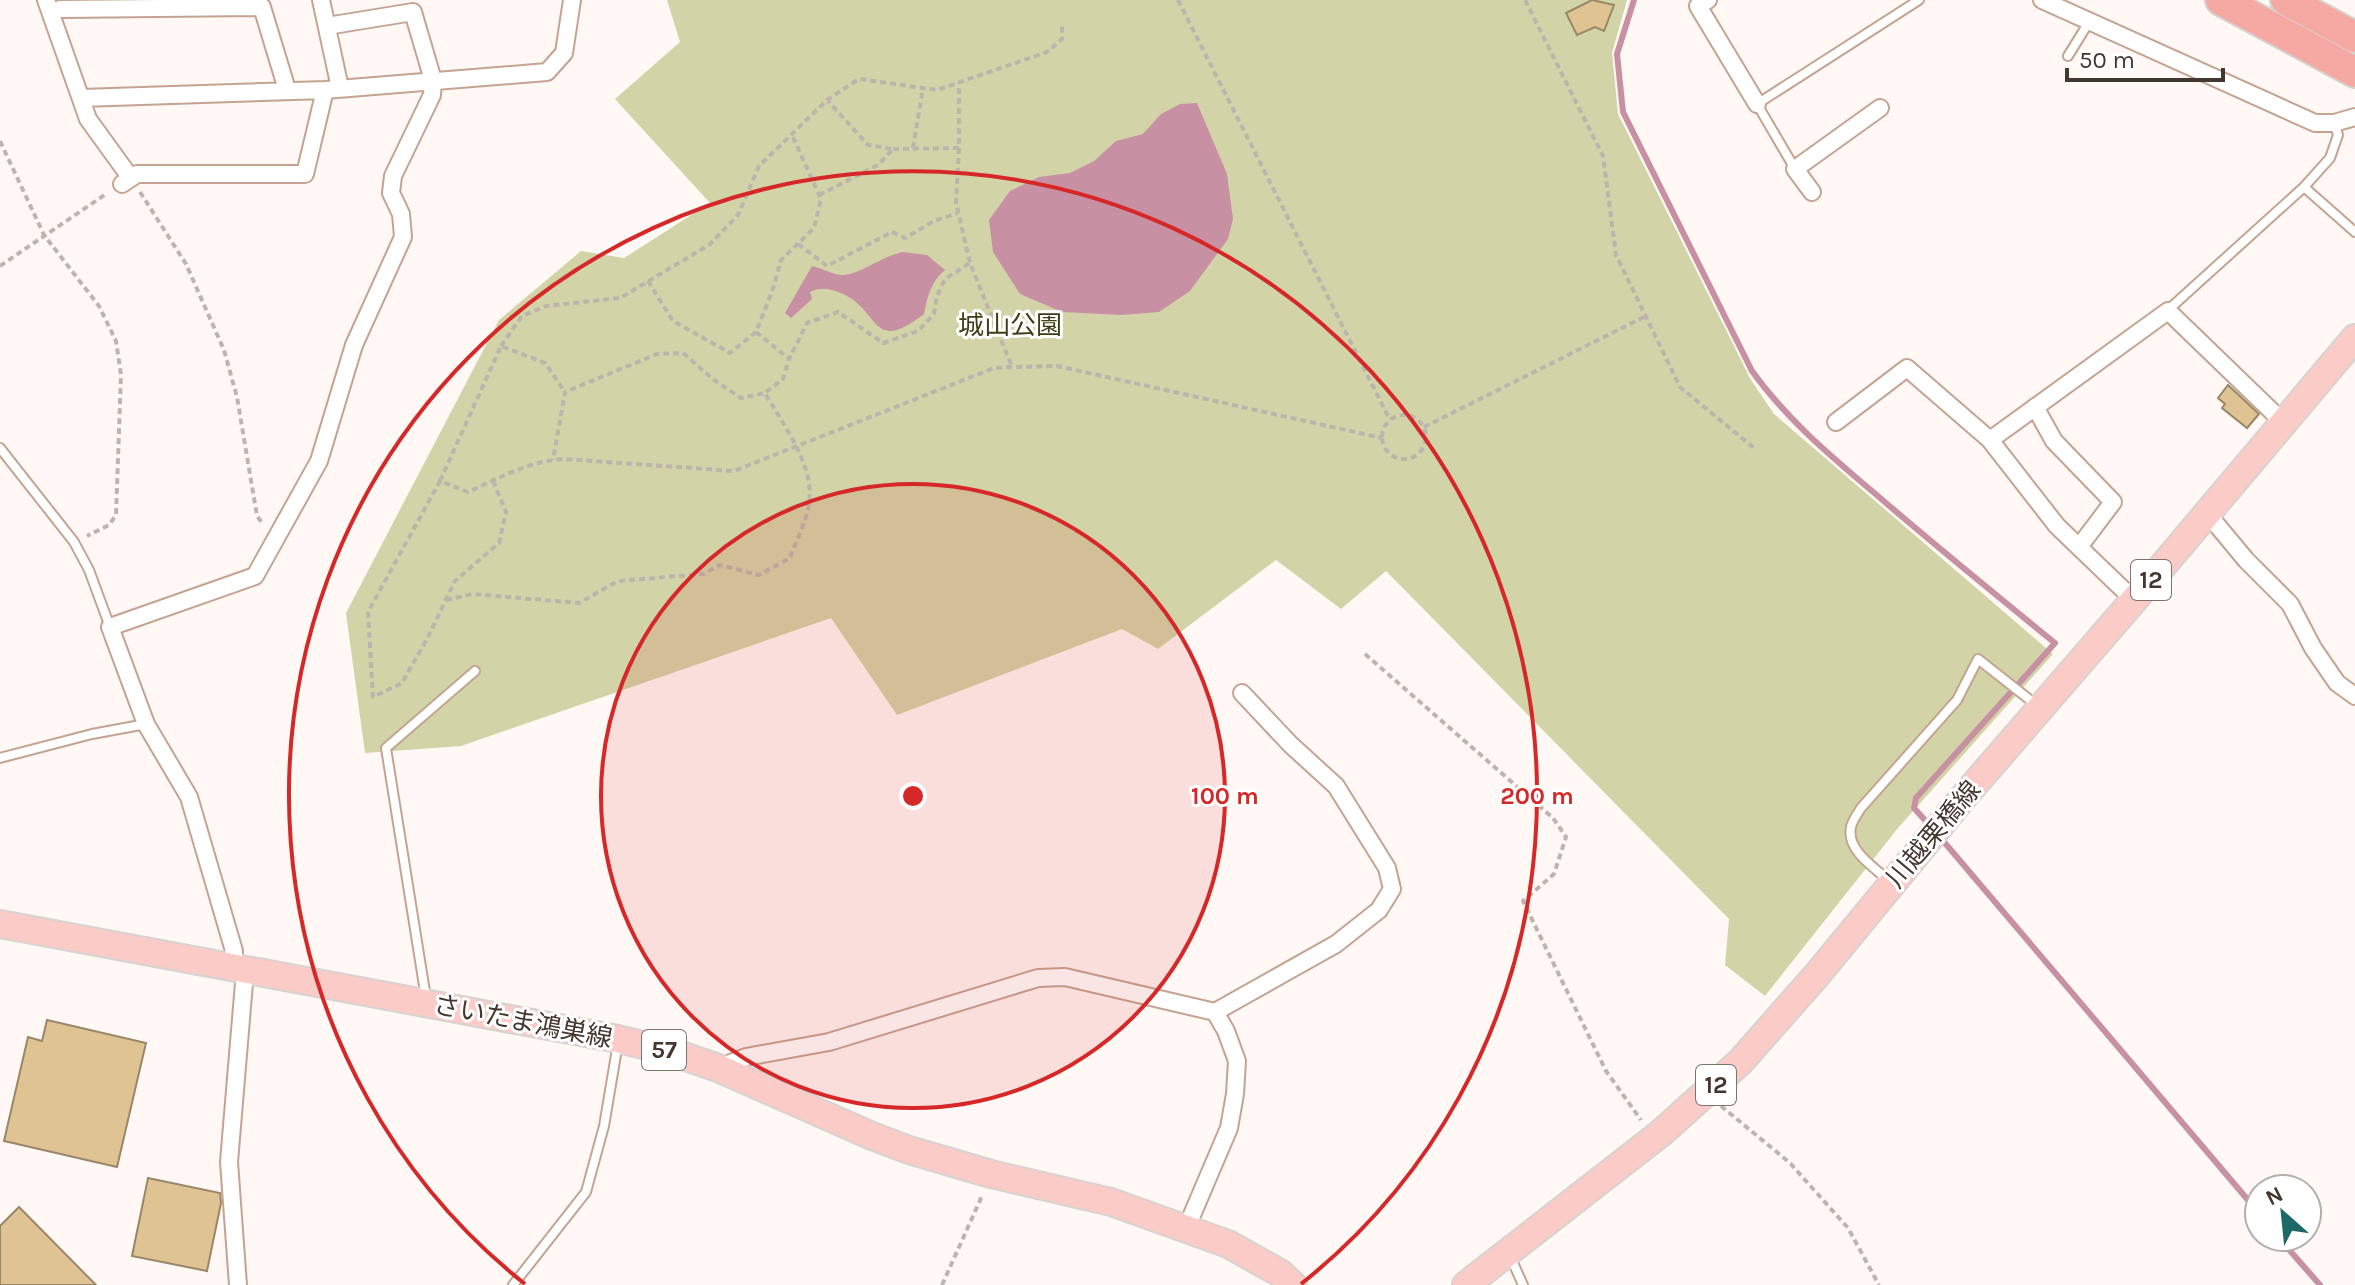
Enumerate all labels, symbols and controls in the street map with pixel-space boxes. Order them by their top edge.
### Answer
scale bar [2067,32,2223,82]
text: 50 m [2079,46,2135,74]
park label: 城山公園 [958,310,1062,341]
road number: 12 [2131,560,2171,600]
street label: 川越栗橋線 [1880,775,1987,894]
centre of rings [899,782,927,810]
text: 100 m [1191,782,1259,810]
text: 200 m [1500,782,1574,810]
street label: さいたま鴻巣線 [431,989,615,1054]
road number: 57 [642,1030,686,1070]
road number: 12 [1696,1065,1736,1105]
north arrow [2243,1173,2323,1253]
text: N [2261,1181,2287,1211]

